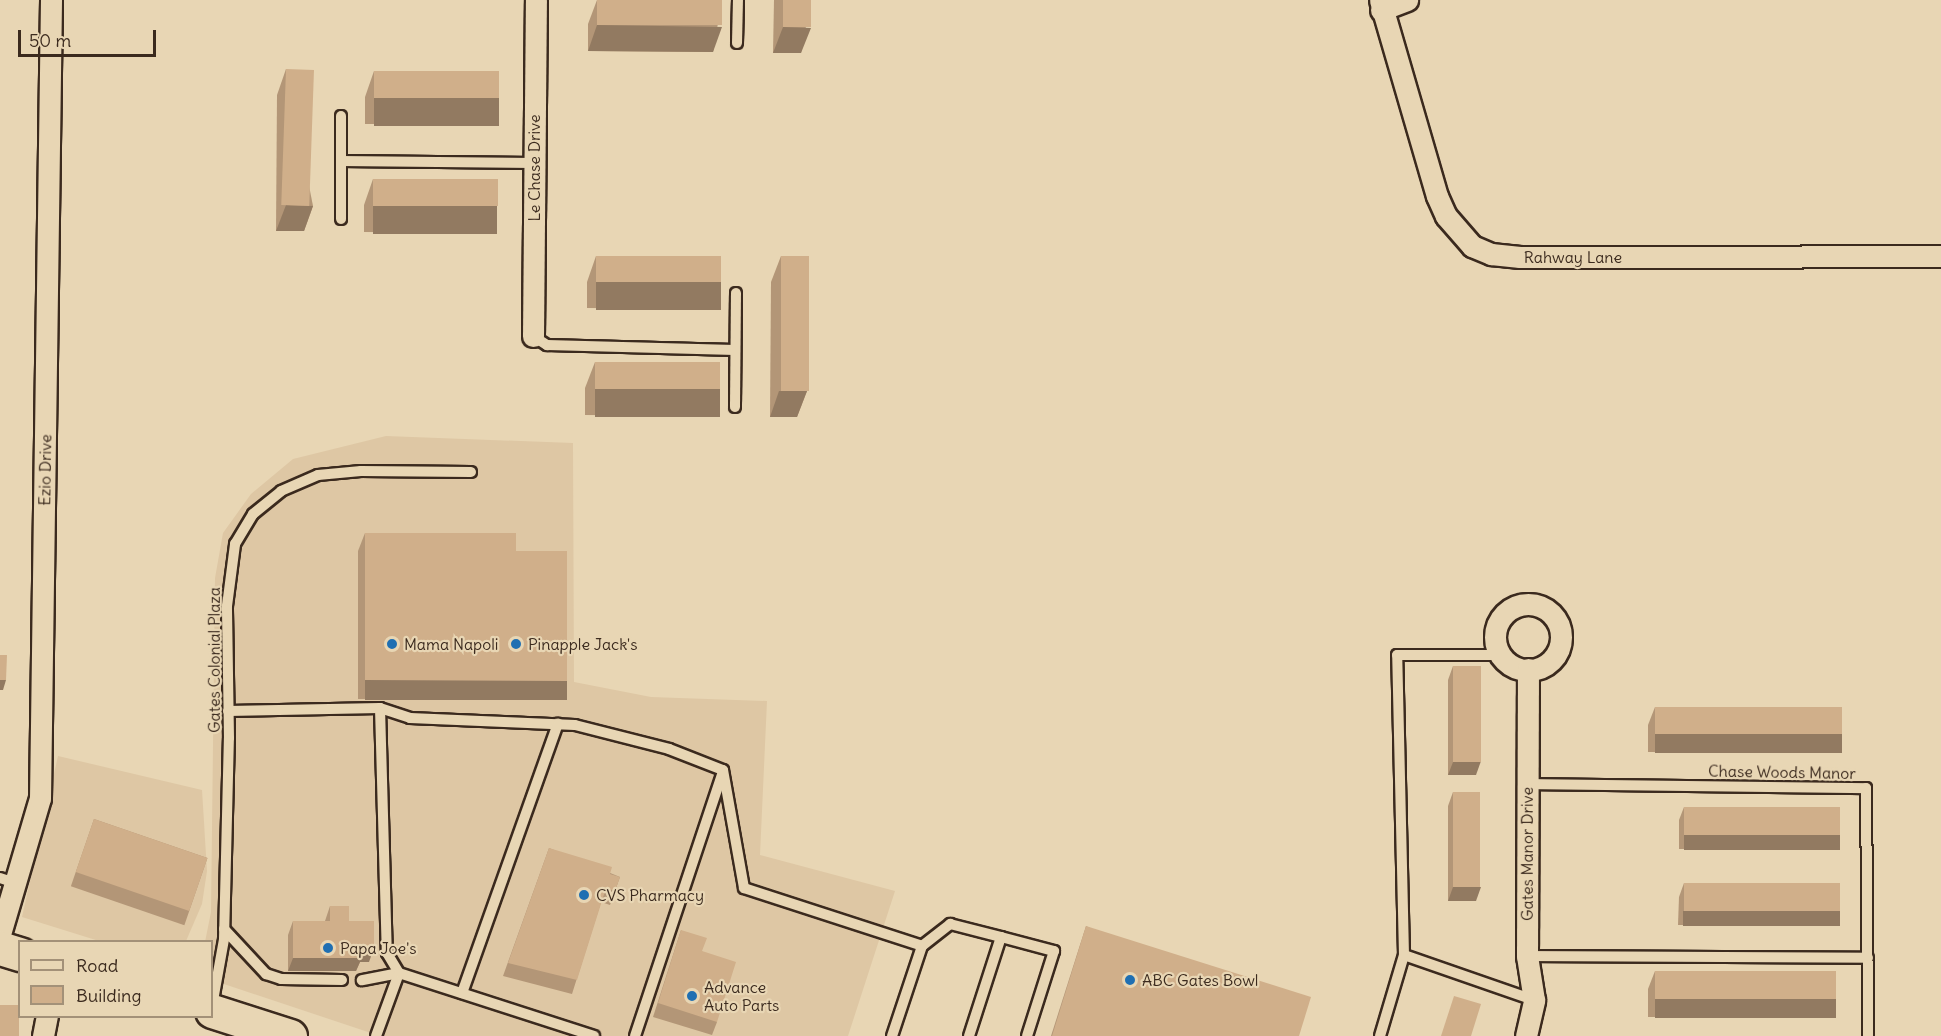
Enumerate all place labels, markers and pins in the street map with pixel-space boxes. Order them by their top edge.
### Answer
place label: Mama Napoli [404,634,498,654]
place label: Pinapple Jack's [528,634,637,654]
marker: Mama Napoli [385,637,399,651]
marker: Pinapple Jack's [509,637,523,651]
place label: CVS Pharmacy [596,885,704,905]
marker: CVS Pharmacy [577,888,591,902]
place label: Papa Joe's [340,938,416,958]
marker: Papa Joe's [321,941,335,955]
place label: ABC Gates Bowl [1142,970,1258,990]
marker: ABC Gates Bowl [1123,973,1137,987]
place label: Advance Auto Parts [704,977,779,1015]
marker: Advance Auto Parts [685,989,699,1003]

